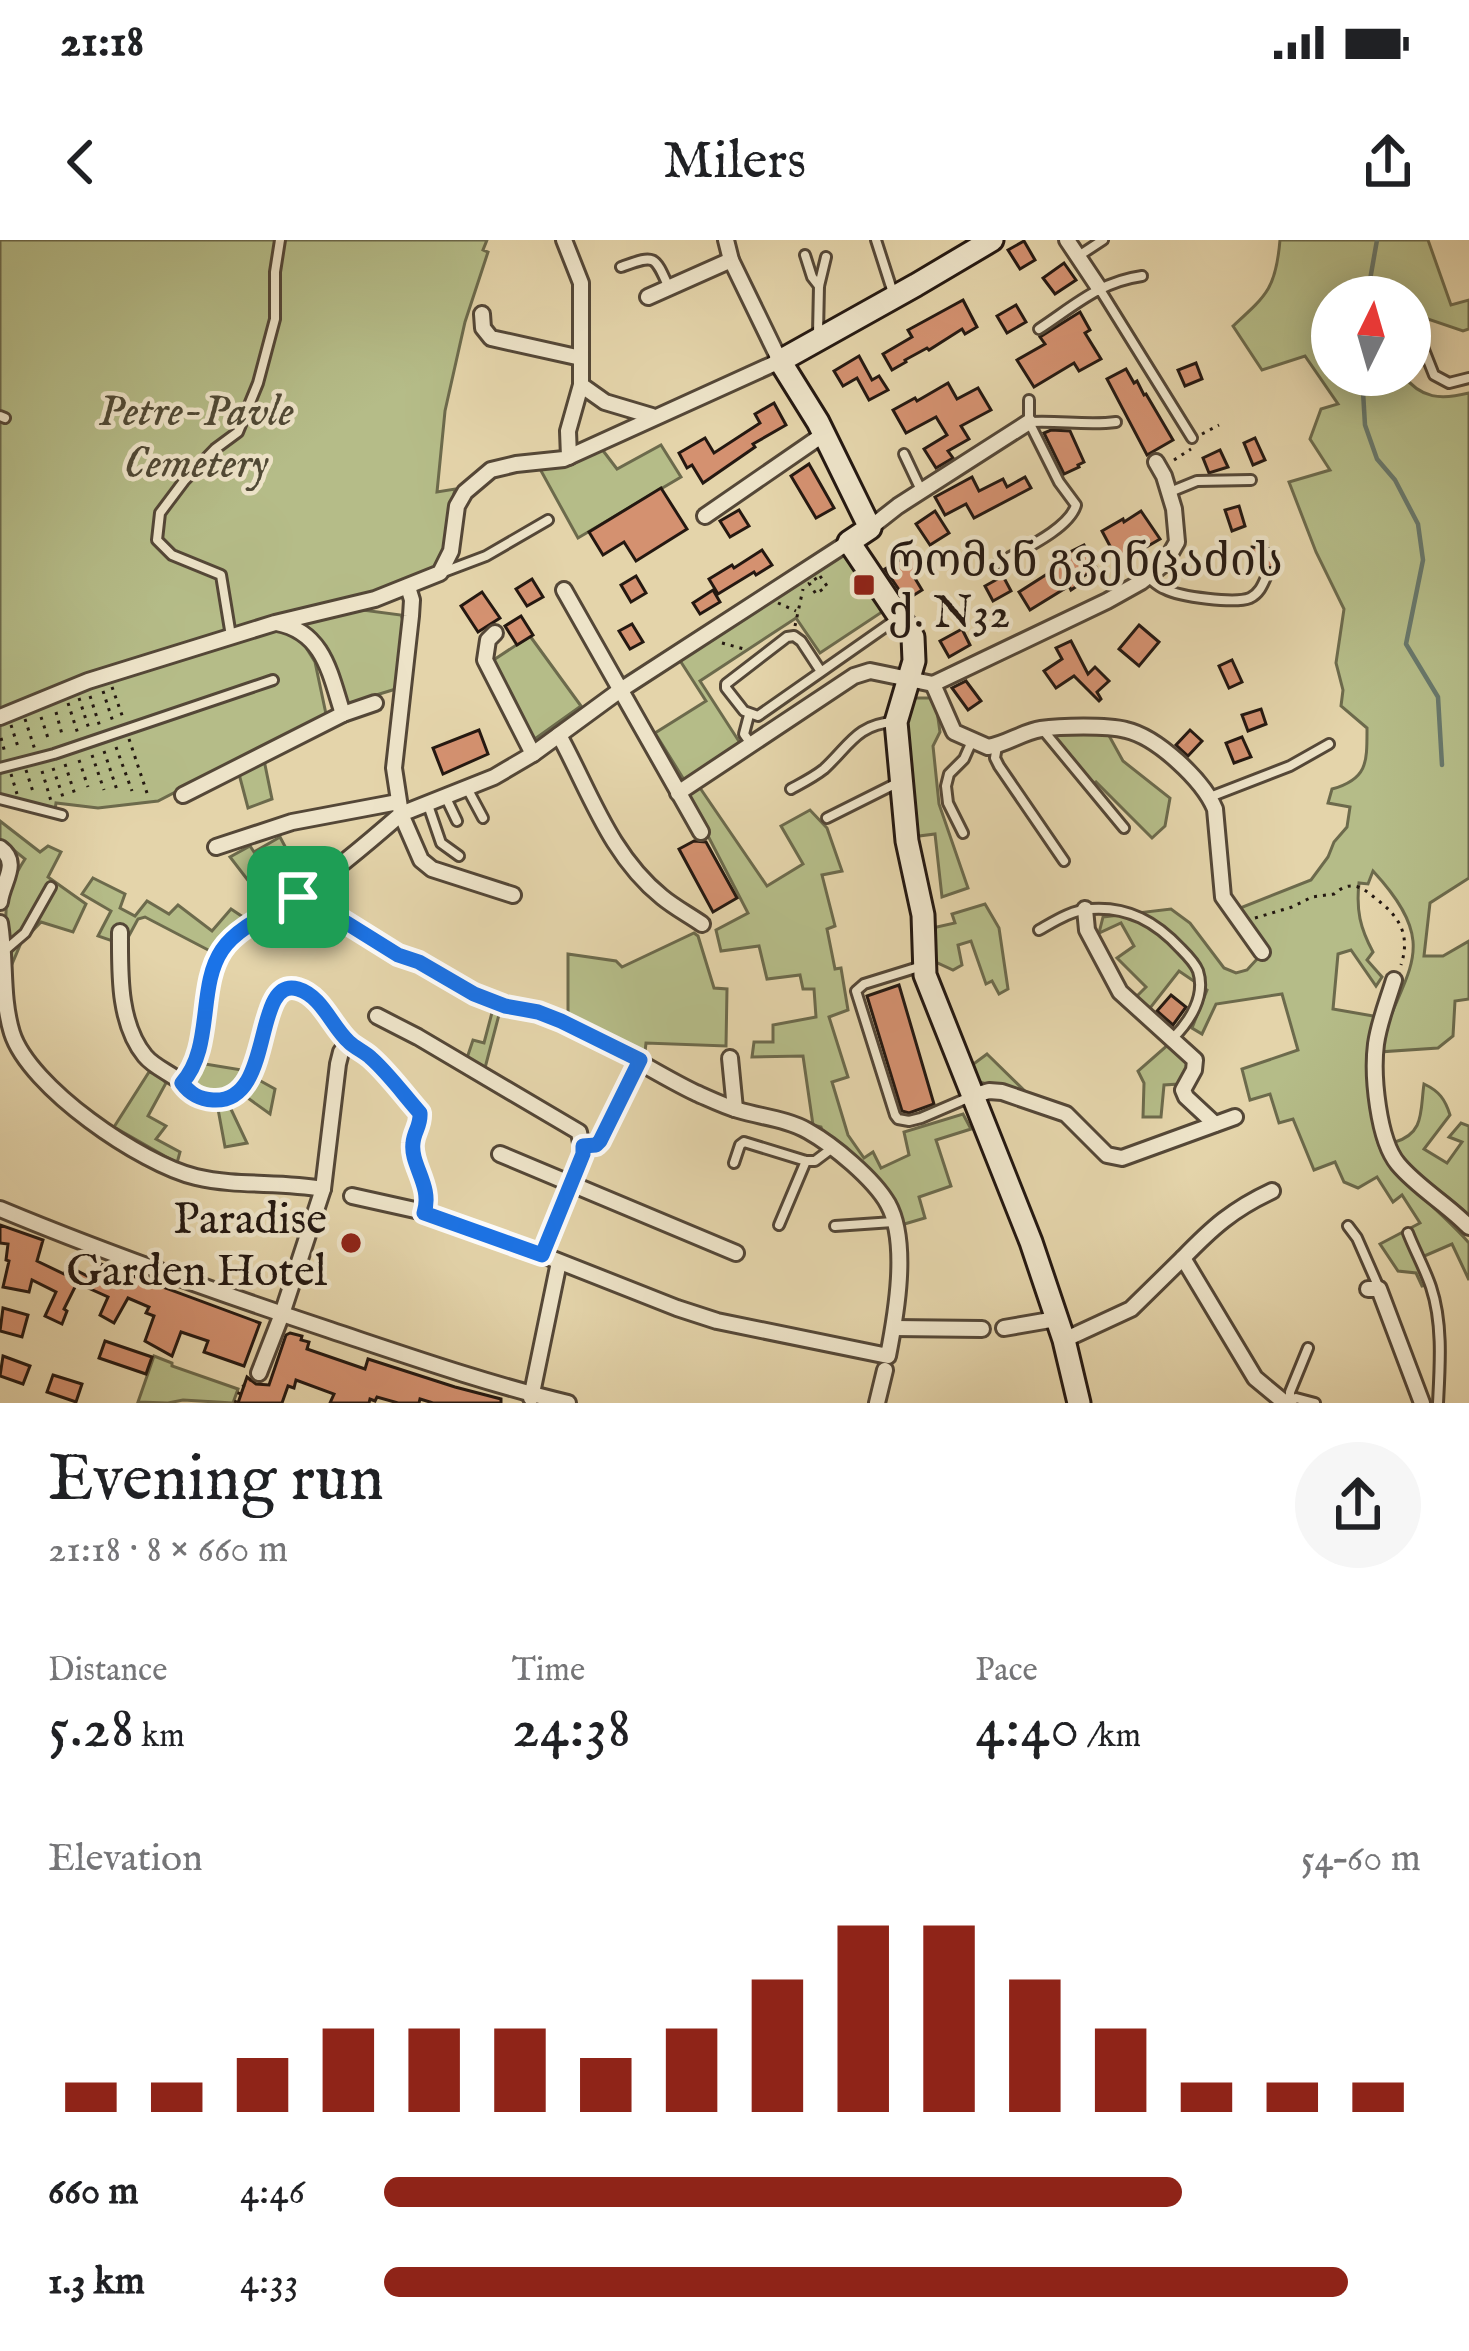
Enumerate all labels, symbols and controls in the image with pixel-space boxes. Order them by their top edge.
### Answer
text: 21:18 [60,14,144,71]
text: Milers [663,128,806,197]
icon: back [48,129,114,195]
icon: share [1355,129,1421,195]
north arrow [1311,276,1431,396]
map controls [1311,276,1431,396]
park label: Petre-Pavle Cemetery [98,384,294,493]
place label: რომან გვენცაძის ქ. N32 [888,534,1283,643]
marker: რომან გვენცაძის ქ. N32 [851,572,877,598]
pin [247,846,349,948]
icon: arrive [265,864,331,930]
place label: Paradise Garden Hotel [66,1192,328,1301]
marker: Paradise Garden Hotel [338,1230,364,1256]
text: Evening run [48,1439,384,1523]
button: share [1295,1442,1421,1568]
text: 21:18 · 8 × 660 m [48,1526,288,1575]
text: Distance [48,1650,167,1692]
text: Time [512,1650,585,1692]
text: Pace [975,1650,1038,1692]
text: 5.28 [48,1692,134,1768]
text: 24:38 [512,1692,631,1768]
text: 4:40 [975,1692,1079,1768]
text: km [134,1716,185,1758]
text: /km [1079,1716,1141,1758]
text: Elevation [48,1835,203,1884]
text: 54–60 m [1301,1835,1421,1884]
text: 660 m [48,2168,139,2217]
text: 4:46 [240,2168,305,2217]
text: 1.3 km [48,2258,145,2307]
text: 4:33 [240,2258,299,2307]

